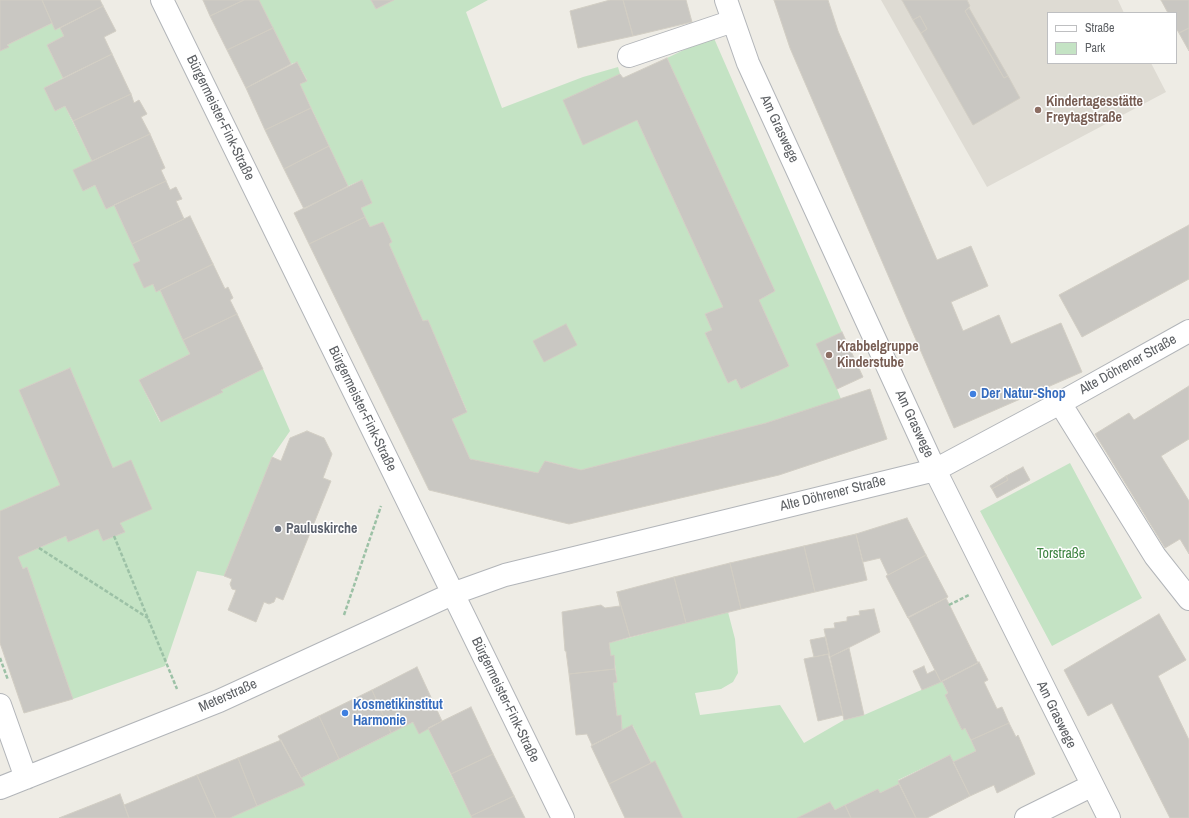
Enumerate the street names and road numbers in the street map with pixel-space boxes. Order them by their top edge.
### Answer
street label: Bürgermeister-Fink-Straße [182,53,258,183]
street label: Am Graswege [756,92,802,166]
street label: Alte Döhrener Straße [1076,331,1180,399]
street label: Bürgermeister-Fink-Straße [324,344,400,474]
street label: Am Graswege [891,387,937,461]
street label: Alte Döhrener Straße [778,473,888,515]
street label: Bürgermeister-Fink-Straße [467,635,543,765]
street label: Meterstraße [196,676,260,716]
street label: Am Graswege [1033,679,1079,751]

